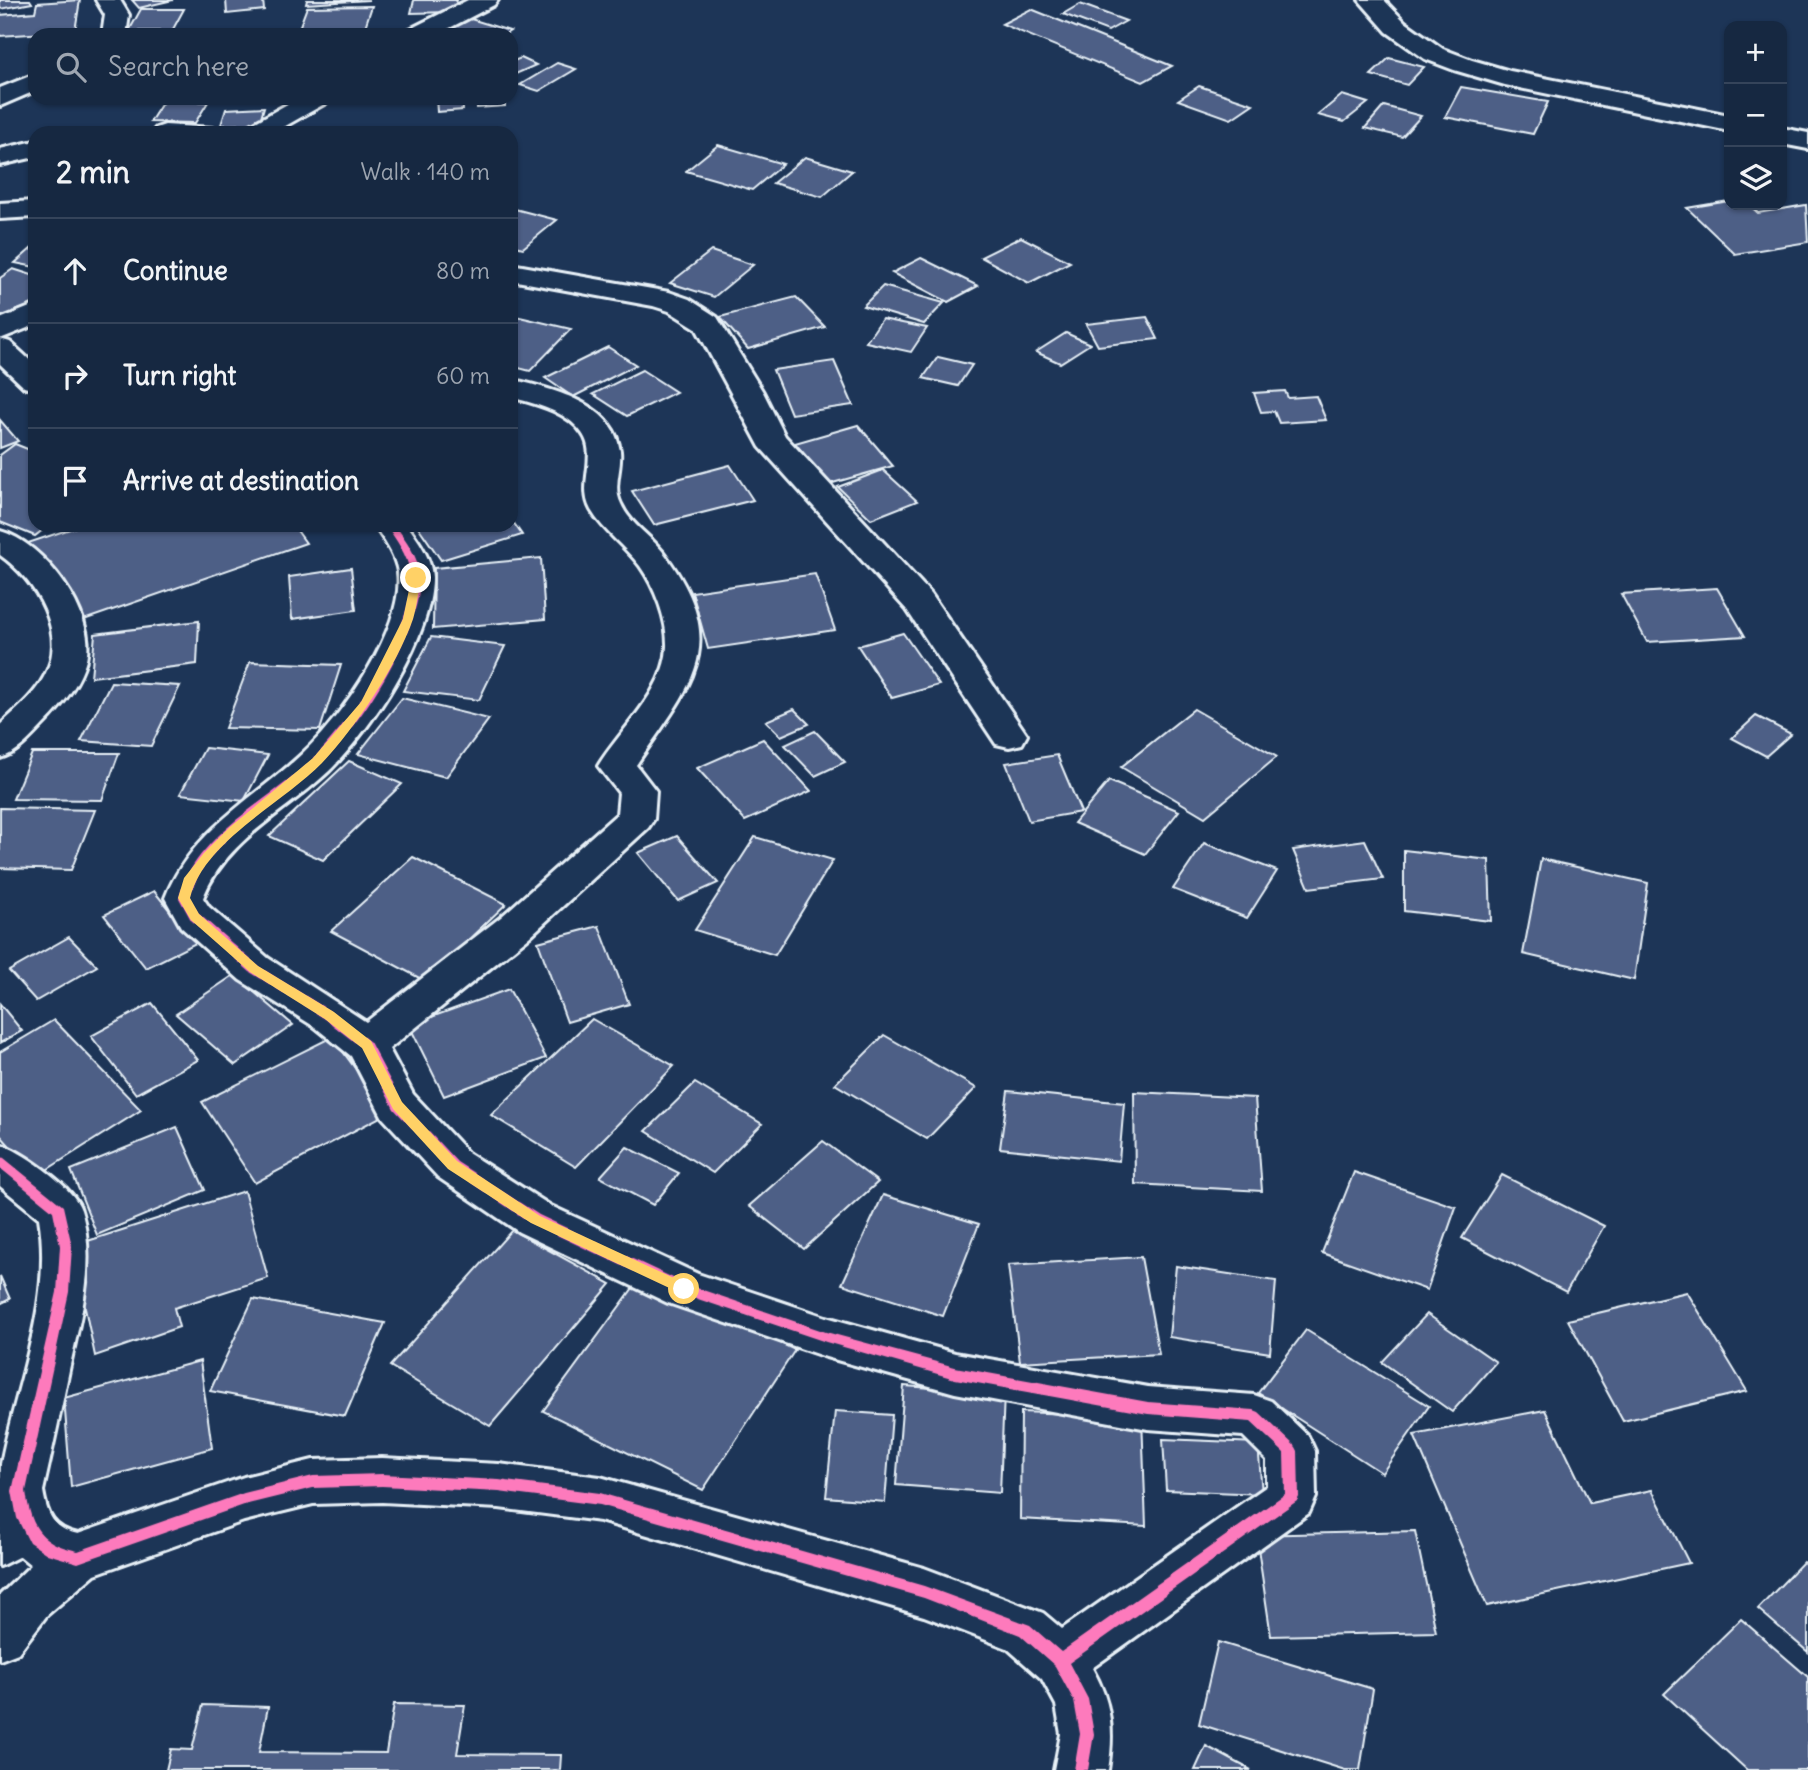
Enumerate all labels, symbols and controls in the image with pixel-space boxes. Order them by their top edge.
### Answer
map controls [1724,21,1787,210]
button: + [1724,21,1787,84]
search box [28,28,518,105]
icon: search [52,48,90,86]
text: Search here [108,50,249,83]
button: − [1724,84,1787,147]
button: layers [1724,147,1787,210]
text: 2 min [56,153,130,191]
text: Walk · 140 m [361,157,490,186]
icon: ahead [56,252,94,290]
text: Continue [123,254,228,287]
text: 80 m [436,256,490,285]
icon: right [56,357,94,395]
text: Turn right [123,359,236,392]
text: 60 m [436,361,490,390]
icon: arrive [56,462,94,500]
text: Arrive at destination [123,464,359,497]
route end [400,562,431,593]
route start [668,1273,699,1304]

